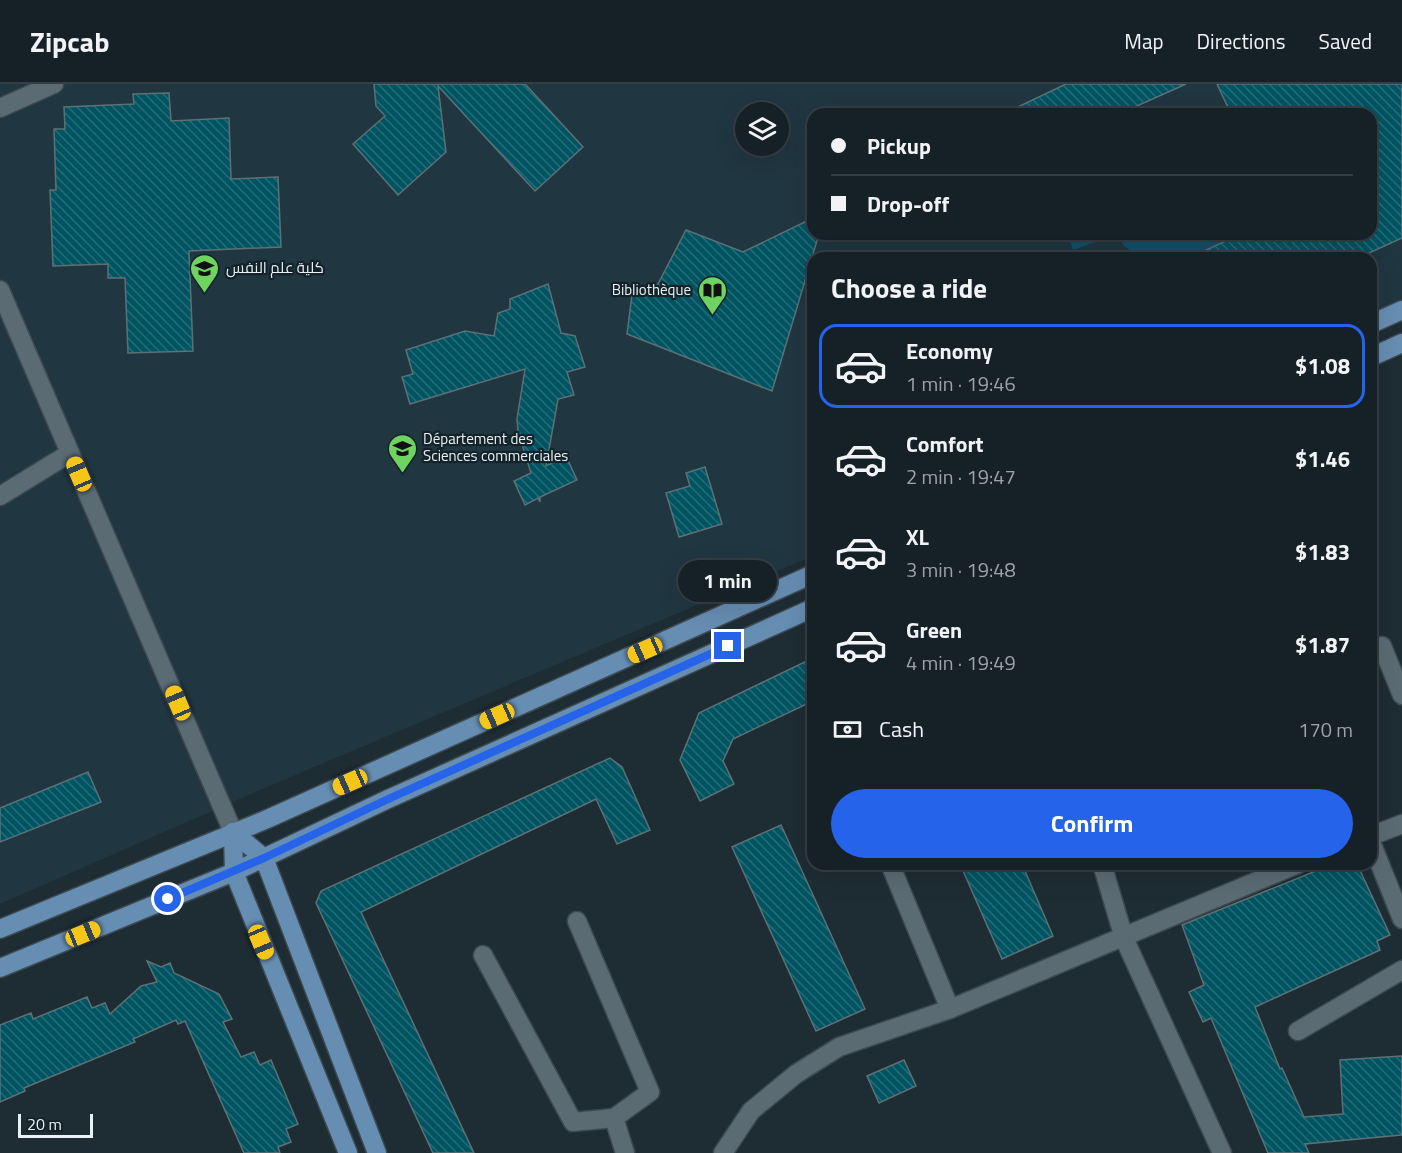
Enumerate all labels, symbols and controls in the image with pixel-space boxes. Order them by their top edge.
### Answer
text: Zipcab [30,20,109,63]
text: Map [1124,25,1164,57]
text: Directions [1197,25,1286,57]
text: Saved [1319,25,1372,57]
map controls [735,102,789,156]
button: layers [735,102,789,156]
text: Pickup [867,129,931,163]
text: Drop-off [867,187,949,221]
school or university icon: كلية علم النفس [189,252,221,294]
place label: كلية علم النفس [226,256,324,279]
text: Choose a ride [831,267,987,308]
library icon: Bibliothèque [696,274,728,316]
place label: Bibliothèque [612,278,691,301]
text: Economy [906,334,993,368]
icon: car [834,339,888,393]
text: $1.08 [1295,349,1350,383]
text: 1 min · 19:46 [906,368,1016,399]
place label: Département des Sciences commerciales [423,427,568,467]
text: Comfort [906,427,984,461]
school or university icon: Département des Sciences commerciales [386,432,418,474]
icon: car [834,432,888,486]
text: $1.46 [1295,442,1350,476]
car [64,454,94,494]
text: 2 min · 19:47 [906,461,1016,492]
text: XL [906,520,929,554]
icon: car [834,525,888,579]
text: $1.83 [1295,535,1350,569]
text: 3 min · 19:48 [906,554,1016,585]
callout: 1 min [678,559,777,601]
text: 1 min [703,565,752,596]
text: Green [906,613,962,647]
icon: car [834,618,888,672]
text: $1.87 [1295,628,1350,662]
route end [714,632,741,659]
car [625,634,665,666]
text: 4 min · 19:49 [906,647,1016,678]
car [163,683,193,723]
car [477,700,517,732]
text: Cash [879,712,924,746]
icon: cash [831,713,864,746]
text: 170 m [1298,714,1353,745]
car [330,766,370,798]
button: Confirm [831,789,1353,858]
route start [154,885,181,912]
car [63,919,103,949]
car [246,922,276,962]
scale bar [18,1111,93,1138]
text: 20 m [27,1112,62,1136]

